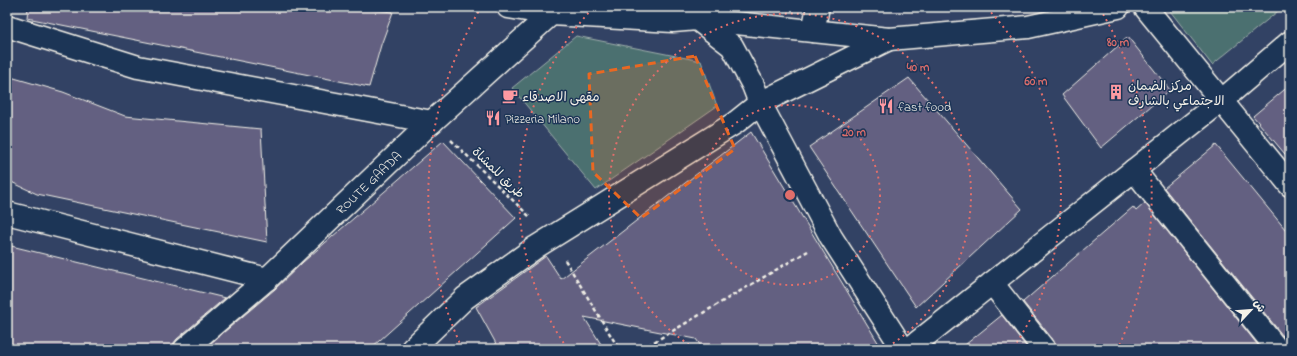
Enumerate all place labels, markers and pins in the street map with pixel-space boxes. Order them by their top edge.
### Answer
place label: مركز الضمان الاجتماعي بالشارف [1128,77,1224,112]
building icon: مركز الضمان الاجتماعي بالشارف [1107,83,1125,101]
cafe icon: مقهى الاصدقاء [501,87,519,105]
place label: مقهى الاصدقاء [522,88,600,107]
restaurant icon: fast food [877,97,895,115]
place label: fast food [898,98,952,117]
restaurant icon: Pizzeria Milano [484,109,502,127]
place label: Pizzeria Milano [505,110,580,129]
centre of rings [783,188,797,202]

